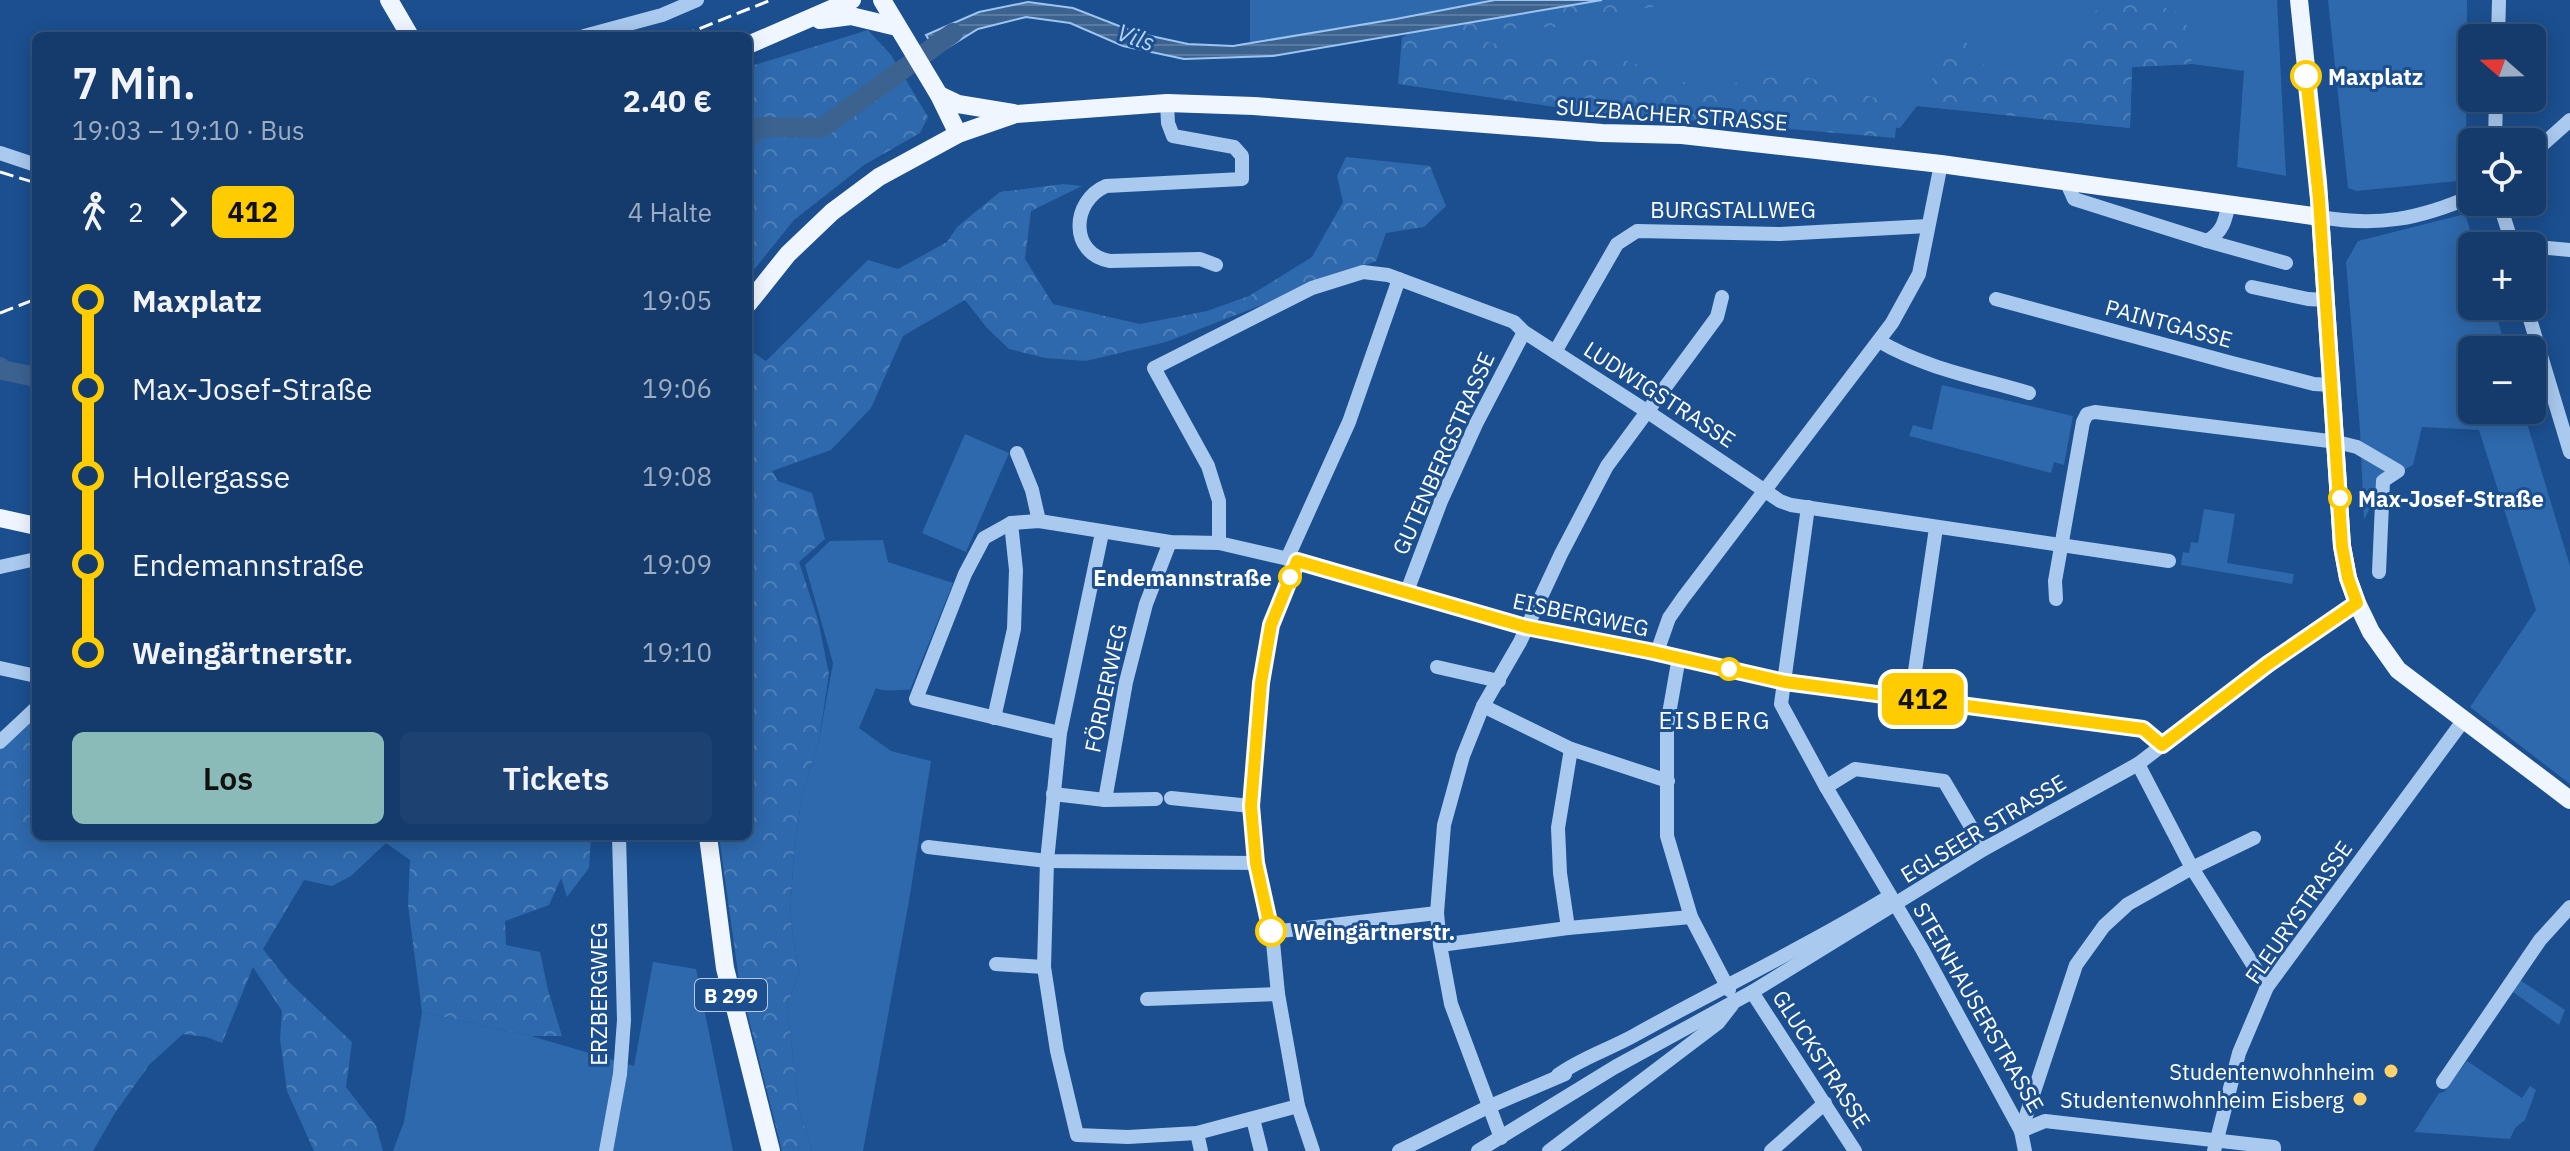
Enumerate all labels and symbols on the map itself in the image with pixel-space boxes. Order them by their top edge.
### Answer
water label: Vils [1113,15,1159,59]
north arrow [2458,24,2546,112]
marker: Maxplatz [2291,61,2321,91]
place label: Maxplatz [2328,62,2423,91]
street label: SULZBACHER STRASSE [1555,91,1789,137]
street label: BURGSTALLWEG [1650,195,1816,224]
street label: PAINTGASSE [2102,292,2236,354]
street label: LUDWIGSTRASSE [1579,334,1741,454]
street label: GUTENBERGSTRASSE [1385,347,1501,559]
place label: Max-Josef-Straße [2358,484,2544,513]
marker: Max-Josef-Straße [2329,487,2351,509]
place label: Endemannstraße [1093,563,1272,592]
marker: Endemannstraße [1279,566,1301,588]
street label: EISBERGWEG [1510,585,1652,643]
street label: FÖRDERWEG [1077,621,1133,755]
unlabelled marker [1718,658,1740,680]
line badge: 412 [1877,673,1969,725]
district label: EISBERG [1659,704,1772,736]
street label: EGLSEER STRASSE [1895,767,2071,889]
street label: FLEURYSTRASSE [2238,835,2358,989]
street label: STEINHAUSERSTRASSE [1907,897,2051,1117]
marker: Weingärtnerstr. [1256,916,1286,946]
place label: Weingärtnerstr. [1293,917,1455,946]
street label: ERZBERGWEG [584,922,613,1066]
road number: B 299 [695,979,767,1011]
street label: GLUCKSTRASSE [1766,984,1878,1134]
place label: Studentenwohnheim [2169,1057,2375,1086]
marker: Studentenwohnheim [2382,1062,2400,1080]
place label: Studentenwohnheim Eisberg [2060,1085,2344,1114]
marker: Studentenwohnheim Eisberg [2351,1090,2369,1108]

